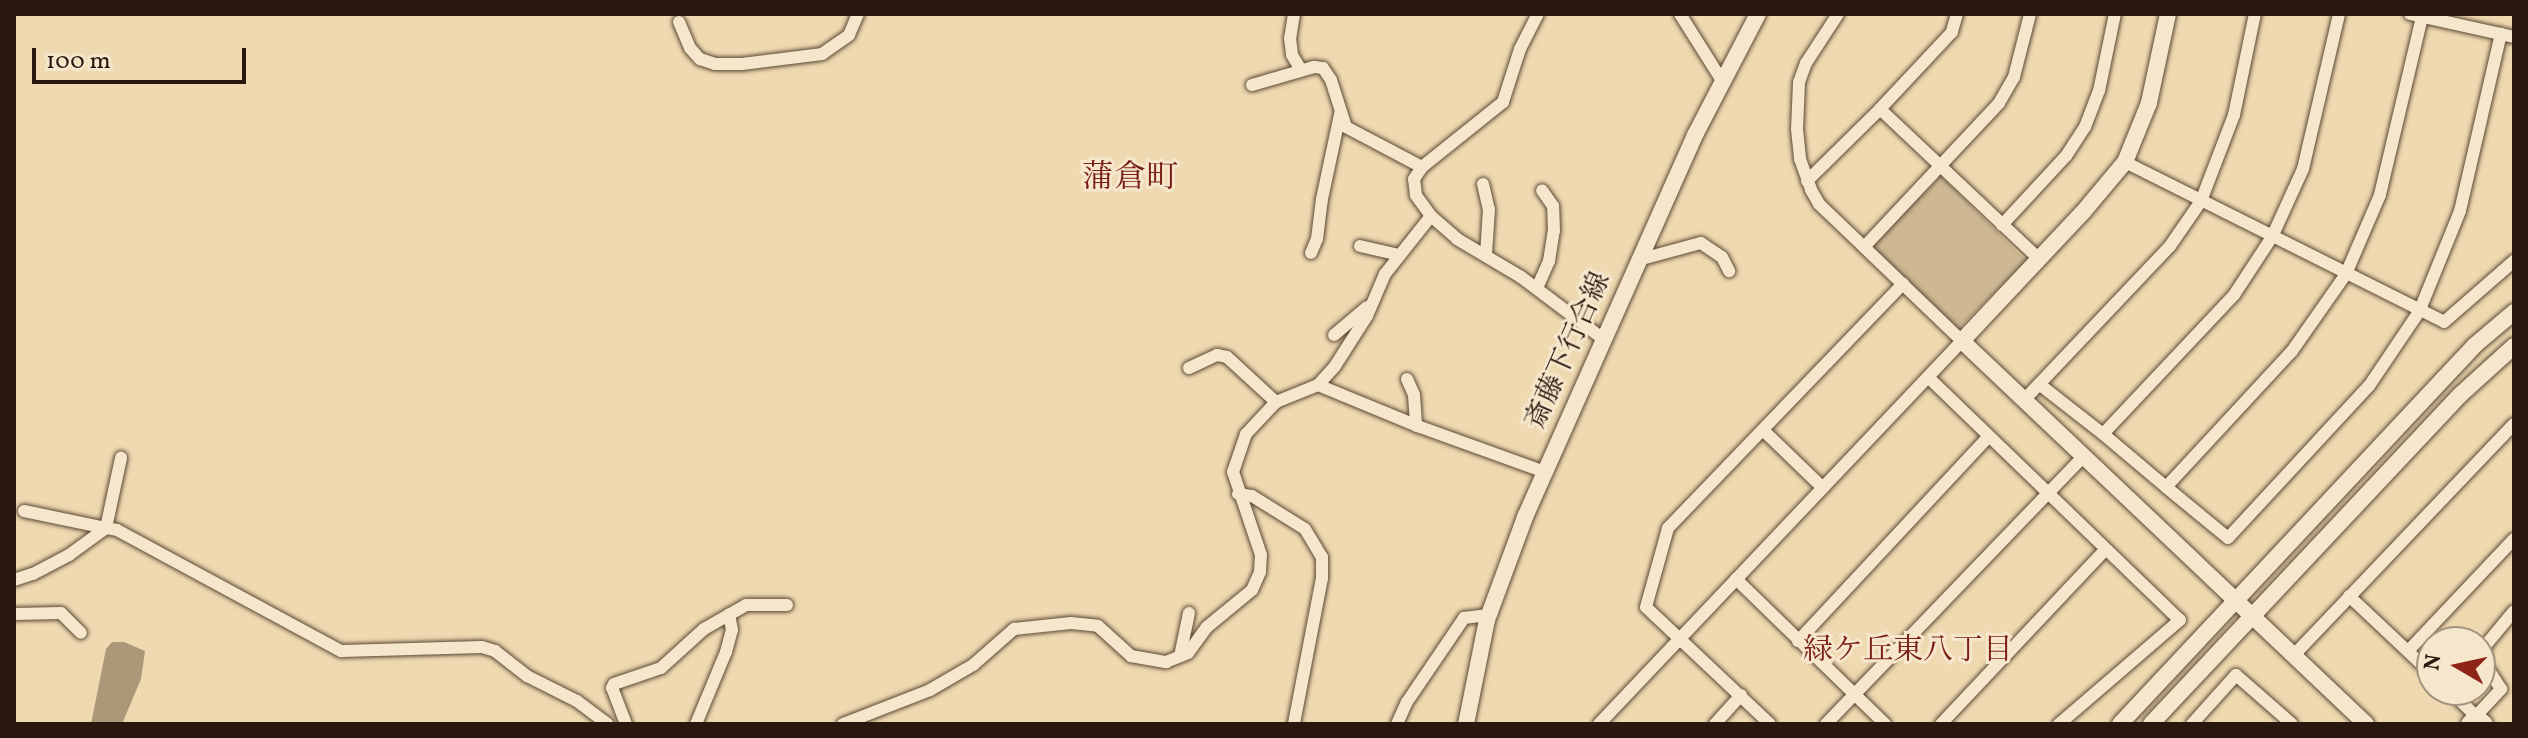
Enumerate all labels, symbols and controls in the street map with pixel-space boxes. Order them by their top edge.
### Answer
scale bar [36,32,250,82]
text: 100 m [46,45,111,79]
district label: 蒲倉町 [1082,160,1178,198]
street label: 斎藤下行合線 [1519,267,1619,435]
north arrow [2416,626,2496,706]
district label: 緑ケ丘東八丁目 [1803,633,2013,669]
text: N [2417,652,2450,673]

